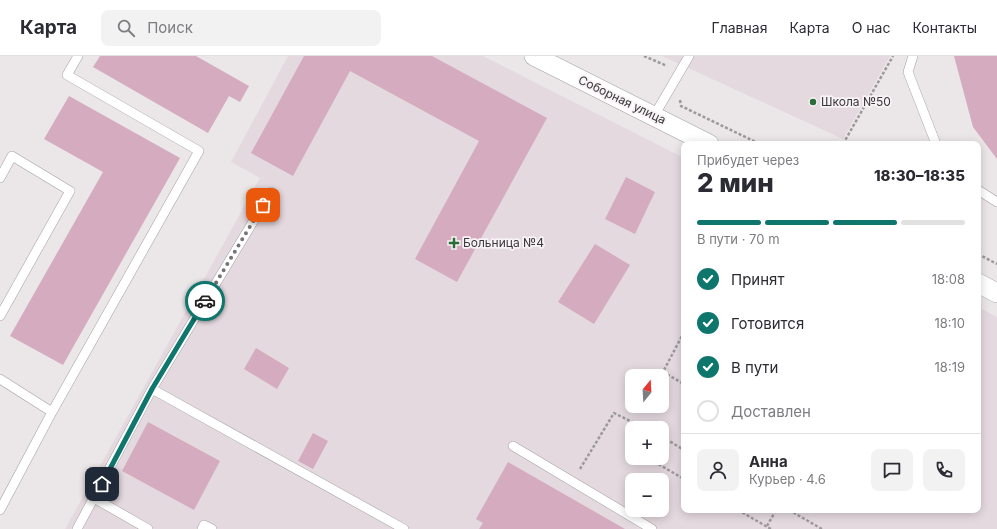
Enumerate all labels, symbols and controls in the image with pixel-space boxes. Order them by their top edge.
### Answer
search box [101,10,381,46]
text: Карта [20,16,77,39]
icon: search [115,17,137,39]
text: Поиск [147,18,193,37]
text: Главная [712,19,767,36]
text: Карта [789,19,830,36]
text: О нас [852,19,890,36]
text: Контакты [912,19,977,36]
street label: Соборная улица [576,72,668,127]
place label: Школа №50 [821,94,891,109]
marker: Школа №50 [808,97,818,107]
text: Прибудет через [697,152,799,168]
text: 18:30–18:35 [874,166,965,185]
text: 2 мин [697,167,774,198]
pin [246,188,280,222]
icon: bag [252,194,274,216]
text: В пути · 70 m [697,231,780,247]
place label: Больница №4 [463,235,544,250]
marker: Больница №4 [448,237,460,249]
icon: check [697,268,719,290]
text: Принят [731,270,784,289]
text: 18:08 [932,271,965,287]
courier [185,281,225,321]
icon: car [194,290,216,312]
icon: check [697,312,719,334]
text: Готовится [731,314,804,333]
text: 18:10 [934,315,965,331]
icon: check [697,356,719,378]
text: В пути [731,358,778,377]
text: 18:19 [935,359,965,375]
north arrow [625,369,669,413]
map controls [625,369,669,517]
text: Доставлен [731,402,811,421]
button: + [625,421,669,465]
button: person [697,449,739,491]
button: chat [871,449,913,491]
button: phone [923,449,965,491]
text: Анна [749,452,788,471]
pin [85,467,119,501]
text: Курьер · 4.6 [749,471,826,487]
icon: home [91,473,113,495]
button: − [625,473,669,517]

